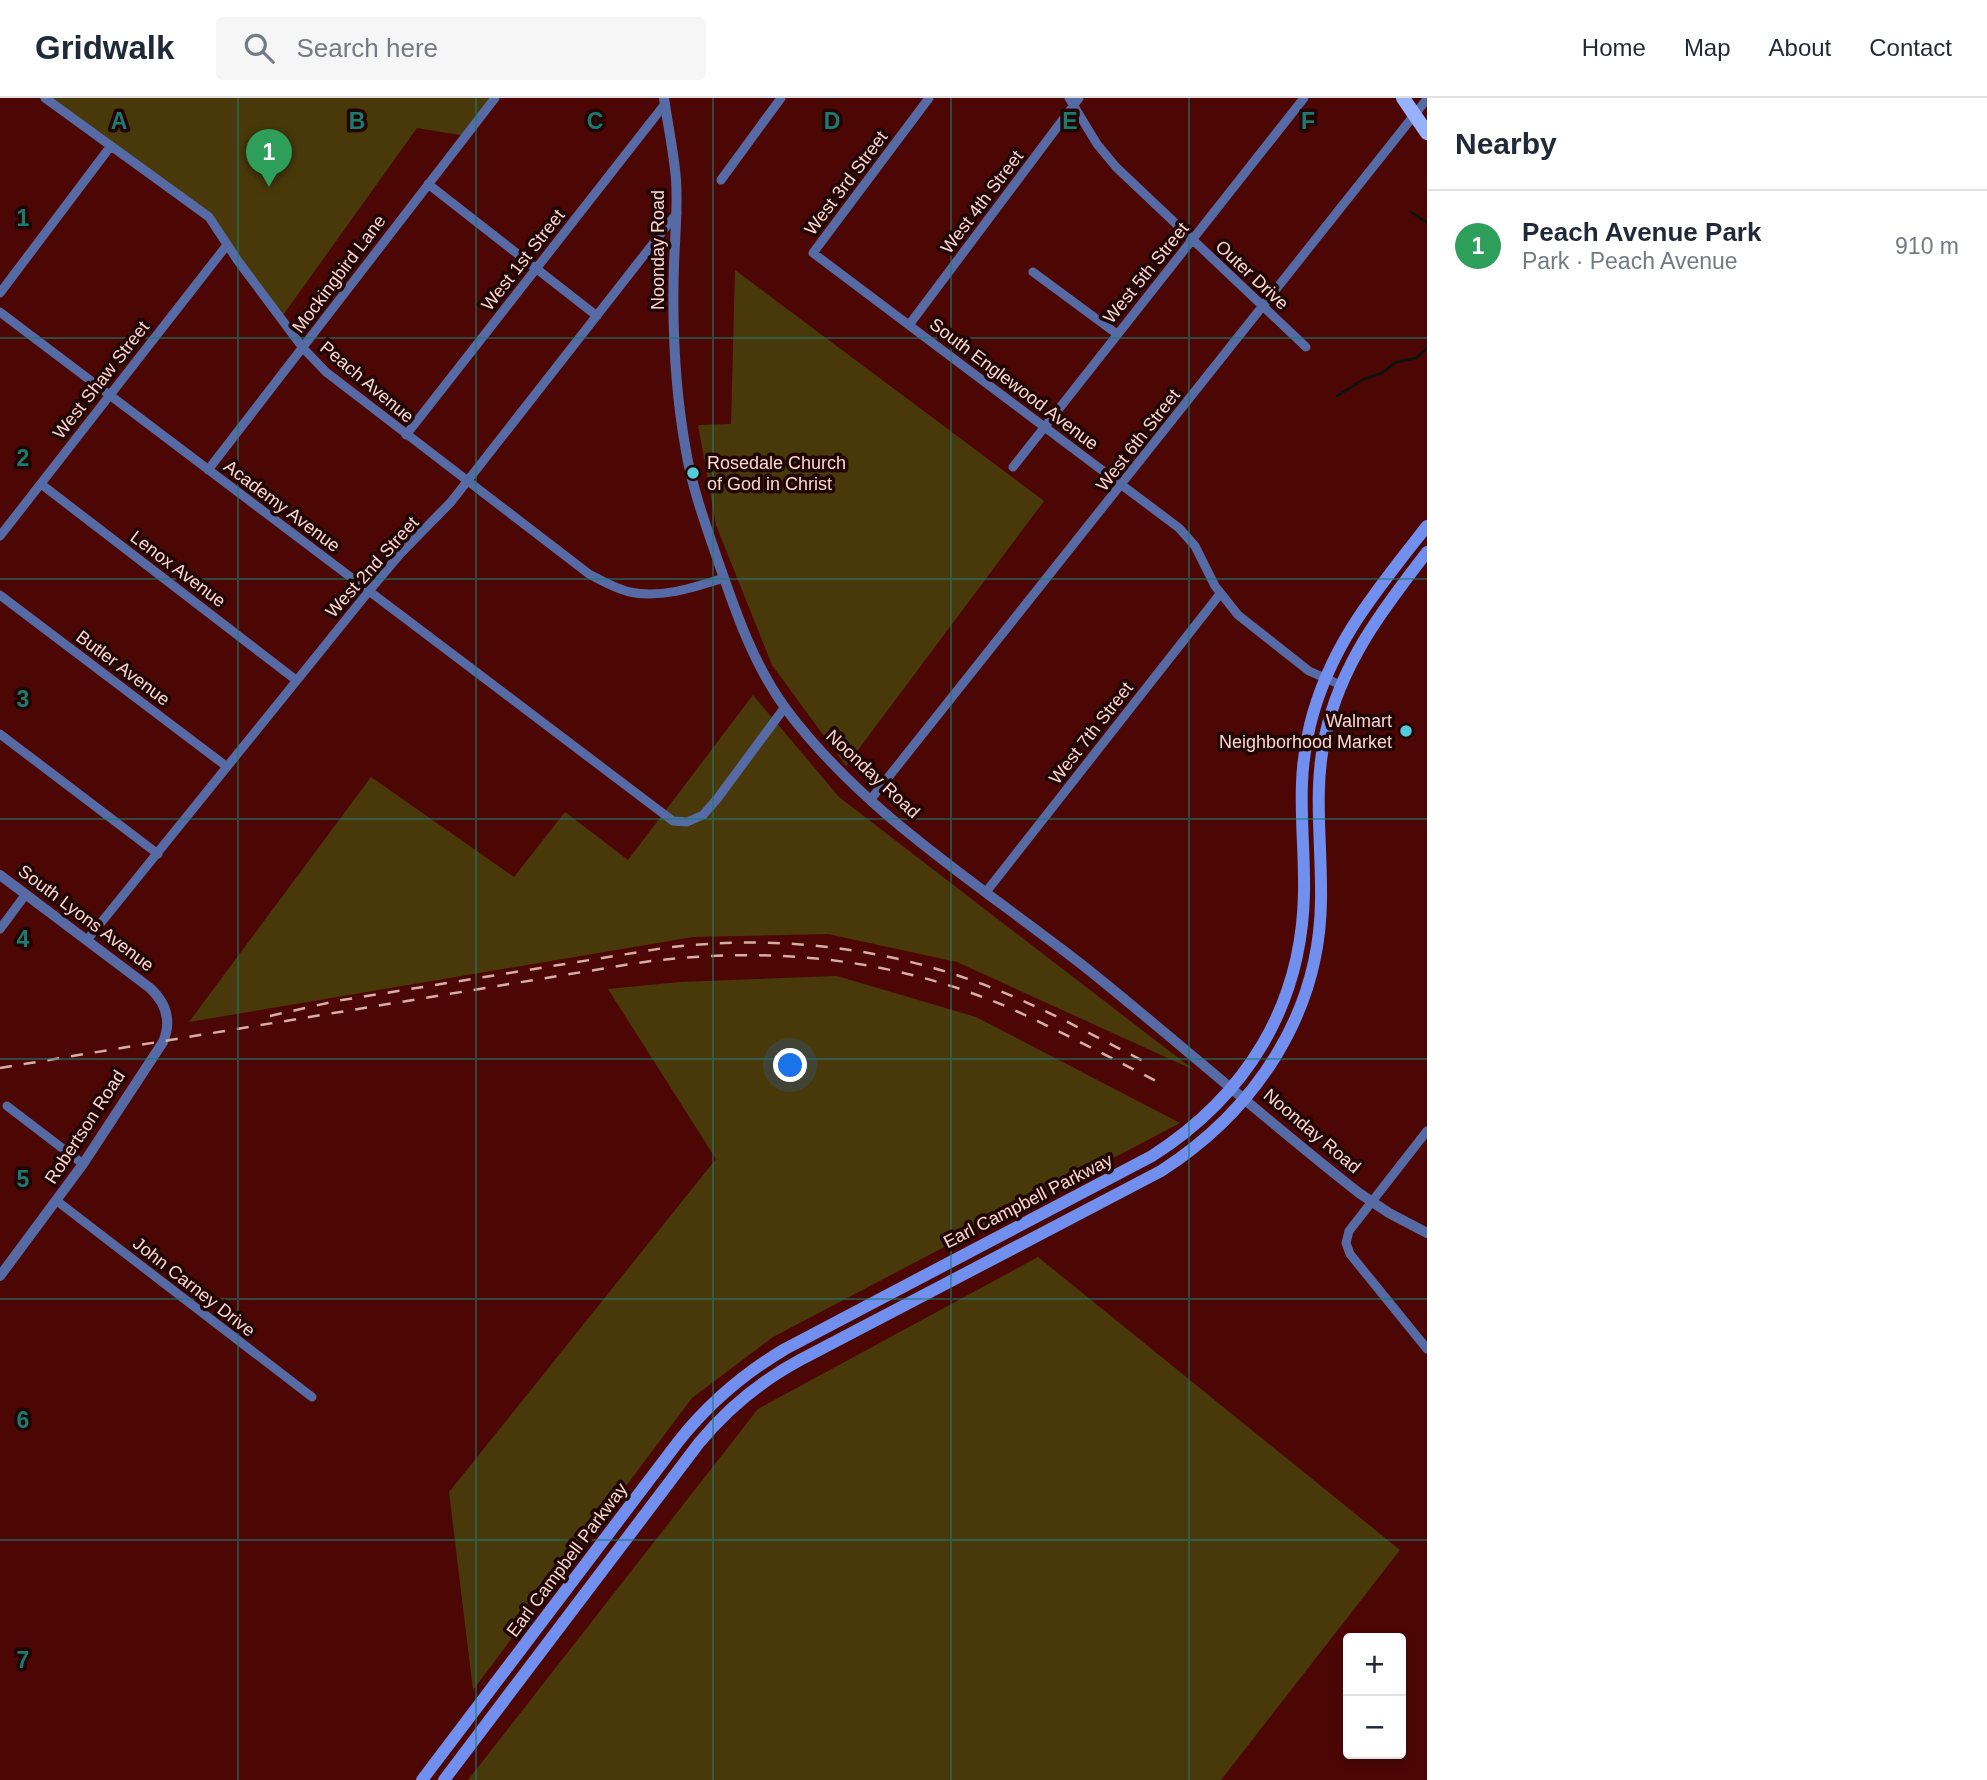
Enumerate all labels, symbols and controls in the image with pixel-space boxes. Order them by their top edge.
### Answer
search box [216,17,706,80]
text: Gridwalk [35,29,174,66]
icon: search [240,29,278,67]
text: Search here [296,33,438,63]
text: Home [1582,34,1646,61]
text: Map [1684,34,1731,61]
text: About [1769,34,1831,61]
text: Contact [1869,34,1952,61]
text: A [111,108,127,134]
text: B [349,108,365,134]
text: C [587,108,603,134]
text: D [824,108,840,134]
text: E [1062,108,1078,134]
text: F [1301,108,1315,134]
street label: West 3rd Street [800,127,892,239]
text: Nearby [1455,127,1557,160]
pin: 1 [246,129,292,187]
street label: West 4th Street [937,147,1027,257]
street label: Noonday Road [648,190,668,310]
text: 1 [17,205,30,231]
street label: West 1st Street [477,205,569,315]
street label: Mockingbird Lane [288,211,390,337]
text: Peach Avenue Park [1522,217,1761,247]
street label: West 5th Street [1099,219,1193,327]
text: 1 [1472,233,1484,259]
text: 910 m [1895,233,1959,259]
street label: Outer Drive [1212,236,1292,314]
text: Park · Peach Avenue [1522,248,1738,274]
street label: South Englewood Avenue [926,314,1102,454]
street label: West Shaw Street [49,317,153,443]
street label: Peach Avenue [316,337,418,427]
street label: West 6th Street [1092,385,1184,495]
text: 2 [17,445,29,471]
place label: Rosedale Church of God in Christ [707,453,846,494]
street label: Academy Avenue [220,456,344,556]
marker: Rosedale Church of God in Christ [685,465,701,481]
street label: West 2nd Street [321,512,423,622]
street label: Lenox Avenue [127,527,229,611]
street label: Butler Avenue [72,626,174,710]
street label: West 7th Street [1045,678,1137,788]
text: 3 [17,686,29,712]
place label: Walmart Neighborhood Market [1219,711,1392,752]
marker: Walmart Neighborhood Market [1398,723,1414,739]
street label: Noonday Road [822,726,924,822]
street label: South Lyons Avenue [14,861,158,975]
text: 4 [17,926,30,952]
your location [773,1048,807,1082]
street label: Robertson Road [41,1067,129,1187]
street label: Noonday Road [1260,1085,1364,1177]
street label: Earl Campbell Parkway [940,1150,1116,1252]
text: 5 [17,1166,30,1192]
street label: John Carney Drive [129,1233,259,1341]
text: 6 [17,1407,29,1433]
street label: Earl Campbell Parkway [503,1479,631,1641]
map controls [1343,1633,1406,1759]
button: + [1343,1633,1406,1696]
text: 7 [17,1647,29,1673]
button: − [1343,1696,1406,1759]

